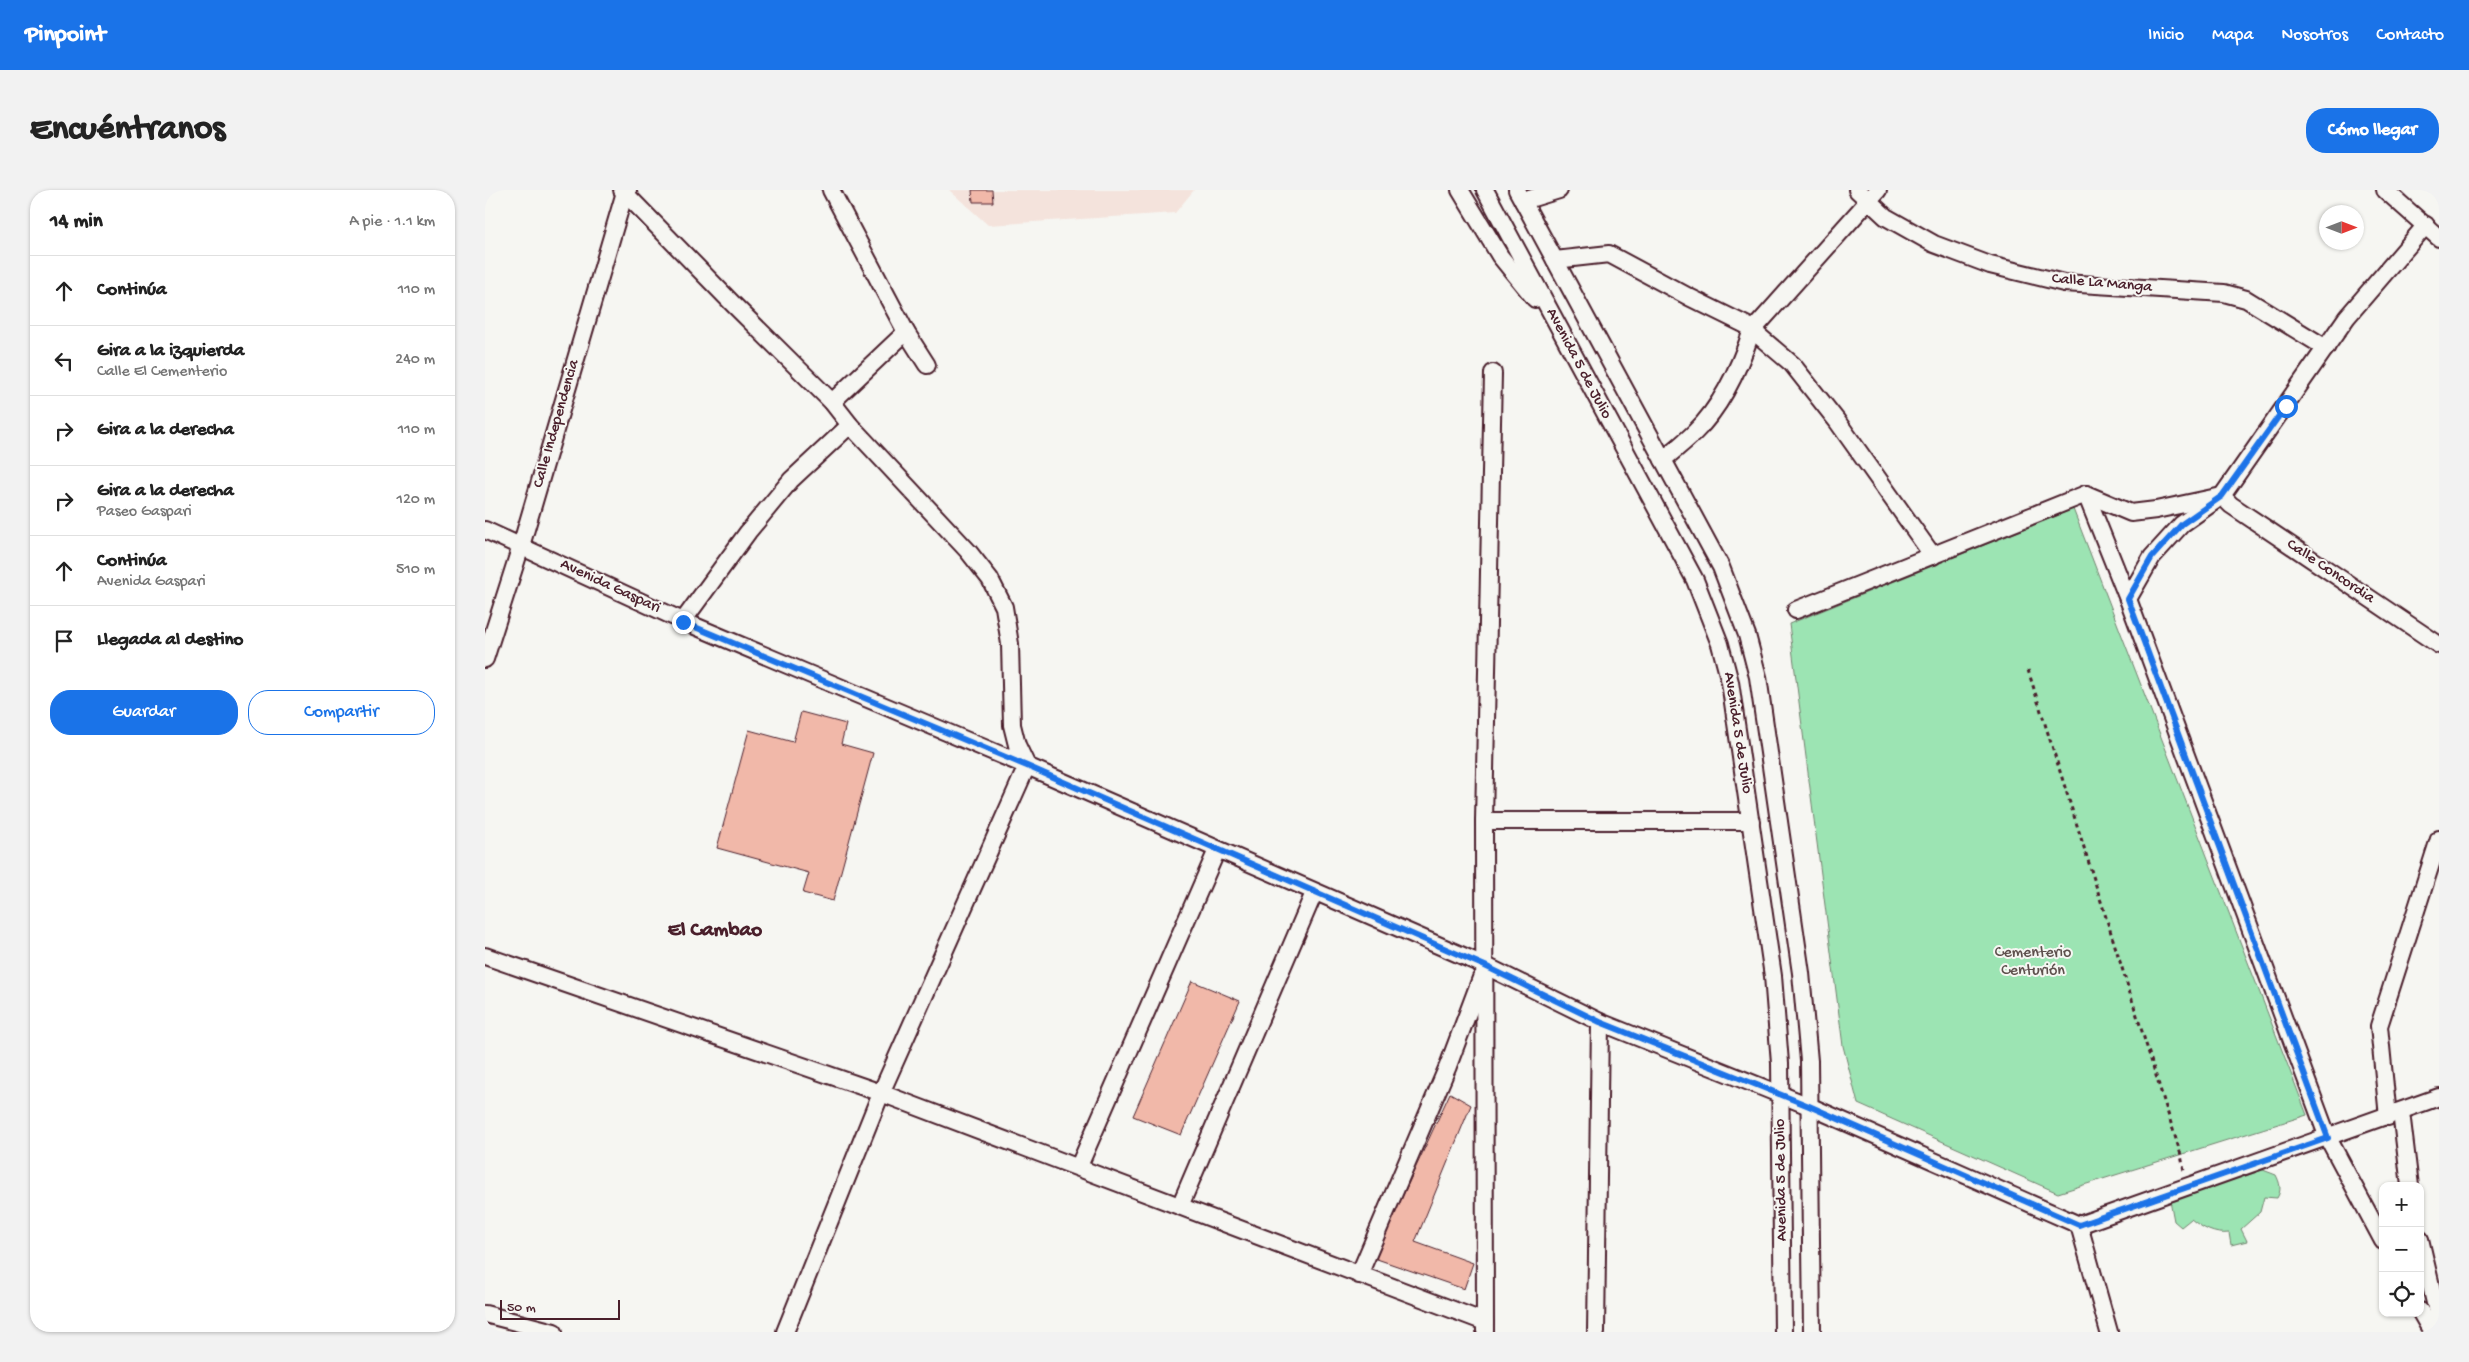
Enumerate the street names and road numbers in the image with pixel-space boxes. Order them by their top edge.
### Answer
street label: Calle La Manga [2051,270,2154,298]
street label: Avenida 5 de Julio [1541,305,1615,423]
street label: Calle Independencia [530,357,585,490]
street label: Calle Concordia [2282,536,2379,609]
street label: Avenida Gaspari [557,555,663,619]
street label: Avenida 5 de Julio [1718,671,1756,795]
street label: Avenida 5 de Julio [1771,1118,1793,1242]

